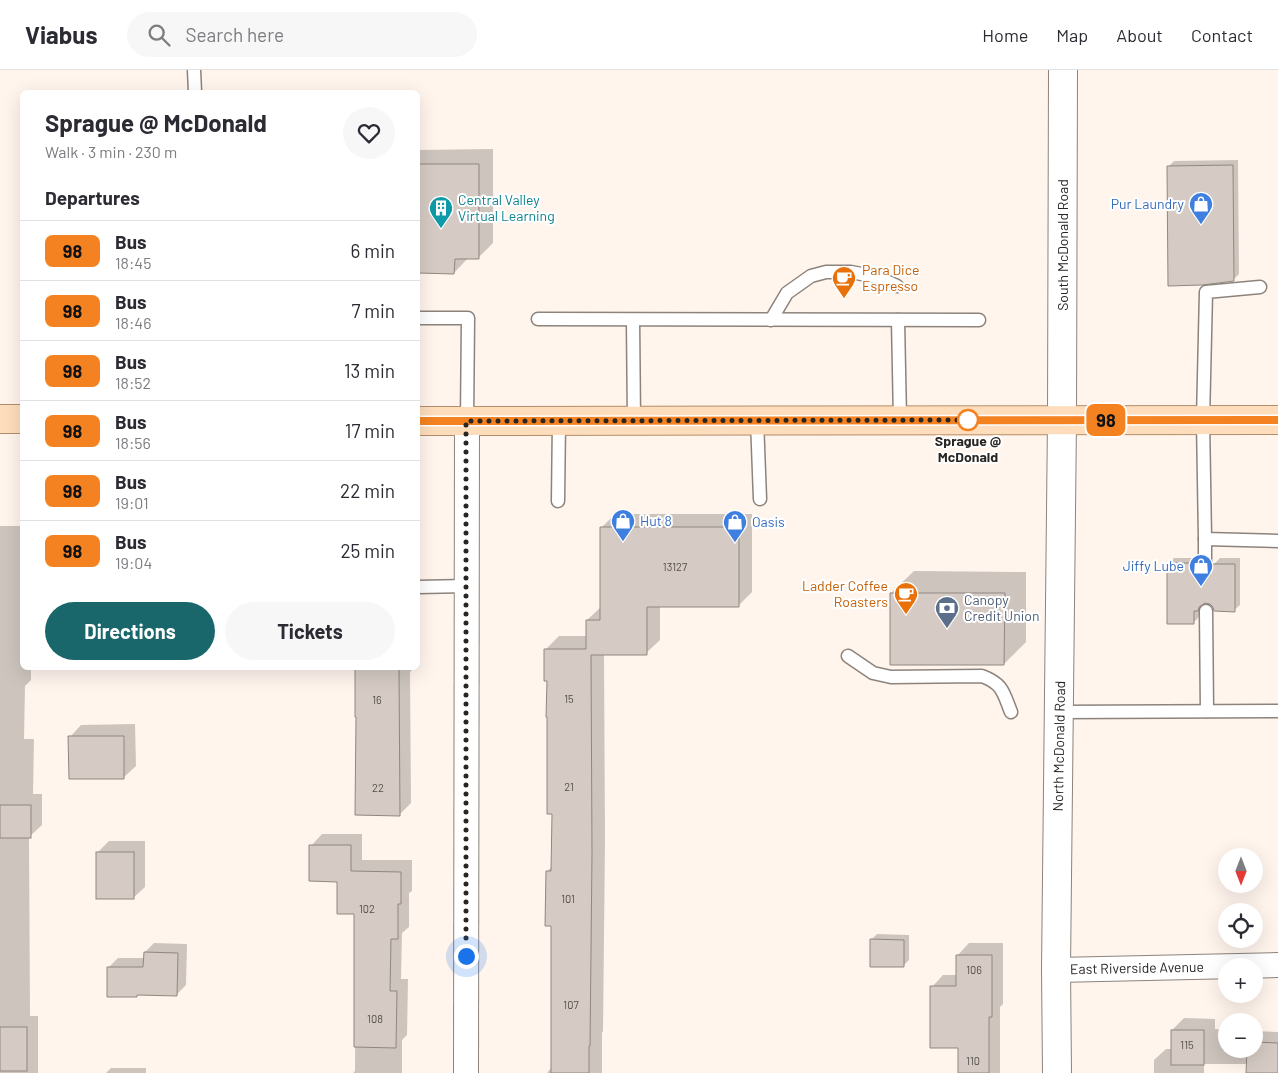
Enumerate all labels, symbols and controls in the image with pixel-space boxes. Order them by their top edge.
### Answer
search box [127,12,477,57]
text: Viabus [25,20,97,49]
icon: search [145,21,173,49]
text: Search here [185,23,284,46]
text: Home [982,24,1028,46]
text: Map [1056,24,1088,46]
text: About [1116,24,1163,46]
text: Contact [1191,24,1253,46]
button: heart [343,107,395,159]
text: Sprague @ McDonald [45,108,267,137]
text: Walk · 3 min · 230 m [45,142,177,161]
street label: South McDonald Road [1054,179,1071,311]
text: Departures [45,186,140,209]
place label: Central Valley Virtual Learning [458,191,555,224]
shop icon: Pur Laundry [1188,191,1214,225]
building icon: Central Valley Virtual Learning [428,195,454,229]
place label: Pur Laundry [1111,195,1185,212]
text: Bus [115,230,147,253]
text: 6 min [351,239,395,262]
text: 98 [63,240,82,262]
text: 18:45 [115,253,151,272]
place label: Para Dice Espresso [862,261,919,294]
cafe icon: Para Dice Espresso [831,265,857,299]
text: Bus [115,290,147,313]
text: 7 min [351,299,395,322]
text: 98 [63,300,82,322]
text: 18:46 [115,313,151,332]
text: Bus [115,350,147,373]
text: 13 min [344,359,395,382]
text: 98 [63,360,82,382]
text: 18:52 [115,373,151,392]
line badge: 98 [1084,404,1128,436]
marker: Sprague @ McDonald [957,409,979,431]
text: 98 [1096,409,1116,431]
text: Bus [115,410,147,433]
text: 17 min [345,419,395,442]
text: 98 [63,420,82,442]
place label: Sprague @ McDonald [935,432,1001,465]
text: 18:56 [115,433,151,452]
text: Bus [115,470,147,493]
text: 22 min [340,479,395,502]
text: 98 [63,480,82,502]
text: 19:01 [115,493,149,512]
shop icon: Hut 8 [610,508,636,542]
shop icon: Oasis [722,509,748,543]
place label: Hut 8 [640,512,672,529]
place label: Oasis [752,513,785,530]
text: Bus [115,530,147,553]
text: 25 min [340,539,395,562]
text: 98 [63,540,82,562]
text: 19:04 [115,553,152,572]
shop icon: Jiffy Lube [1188,553,1214,587]
place label: Jiffy Lube [1123,557,1184,574]
house number: 13127 [663,560,687,573]
place label: Ladder Coffee Roasters [802,577,888,610]
cafe icon: Ladder Coffee Roasters [893,581,919,615]
place label: Canopy Credit Union [964,591,1039,624]
bank icon: Canopy Credit Union [934,595,960,629]
button: Directions [45,602,215,660]
button: Tickets [225,602,395,660]
street label: North McDonald Road [1049,680,1068,811]
house number: 15 [564,692,574,705]
house number: 16 [372,693,382,706]
house number: 21 [564,780,574,793]
house number: 22 [372,781,384,794]
north arrow [1218,848,1262,892]
map controls [1218,848,1263,1058]
house number: 101 [561,892,575,905]
house number: 102 [359,902,375,915]
button: locate [1218,903,1263,948]
your location [454,944,479,969]
street label: East Riverside Avenue [1070,958,1204,977]
button: + [1218,958,1263,1003]
house number: 106 [966,963,982,976]
house number: 107 [563,998,579,1011]
house number: 108 [367,1012,383,1025]
button: − [1218,1013,1263,1058]
house number: 115 [1180,1038,1194,1051]
house number: 110 [966,1054,980,1067]

